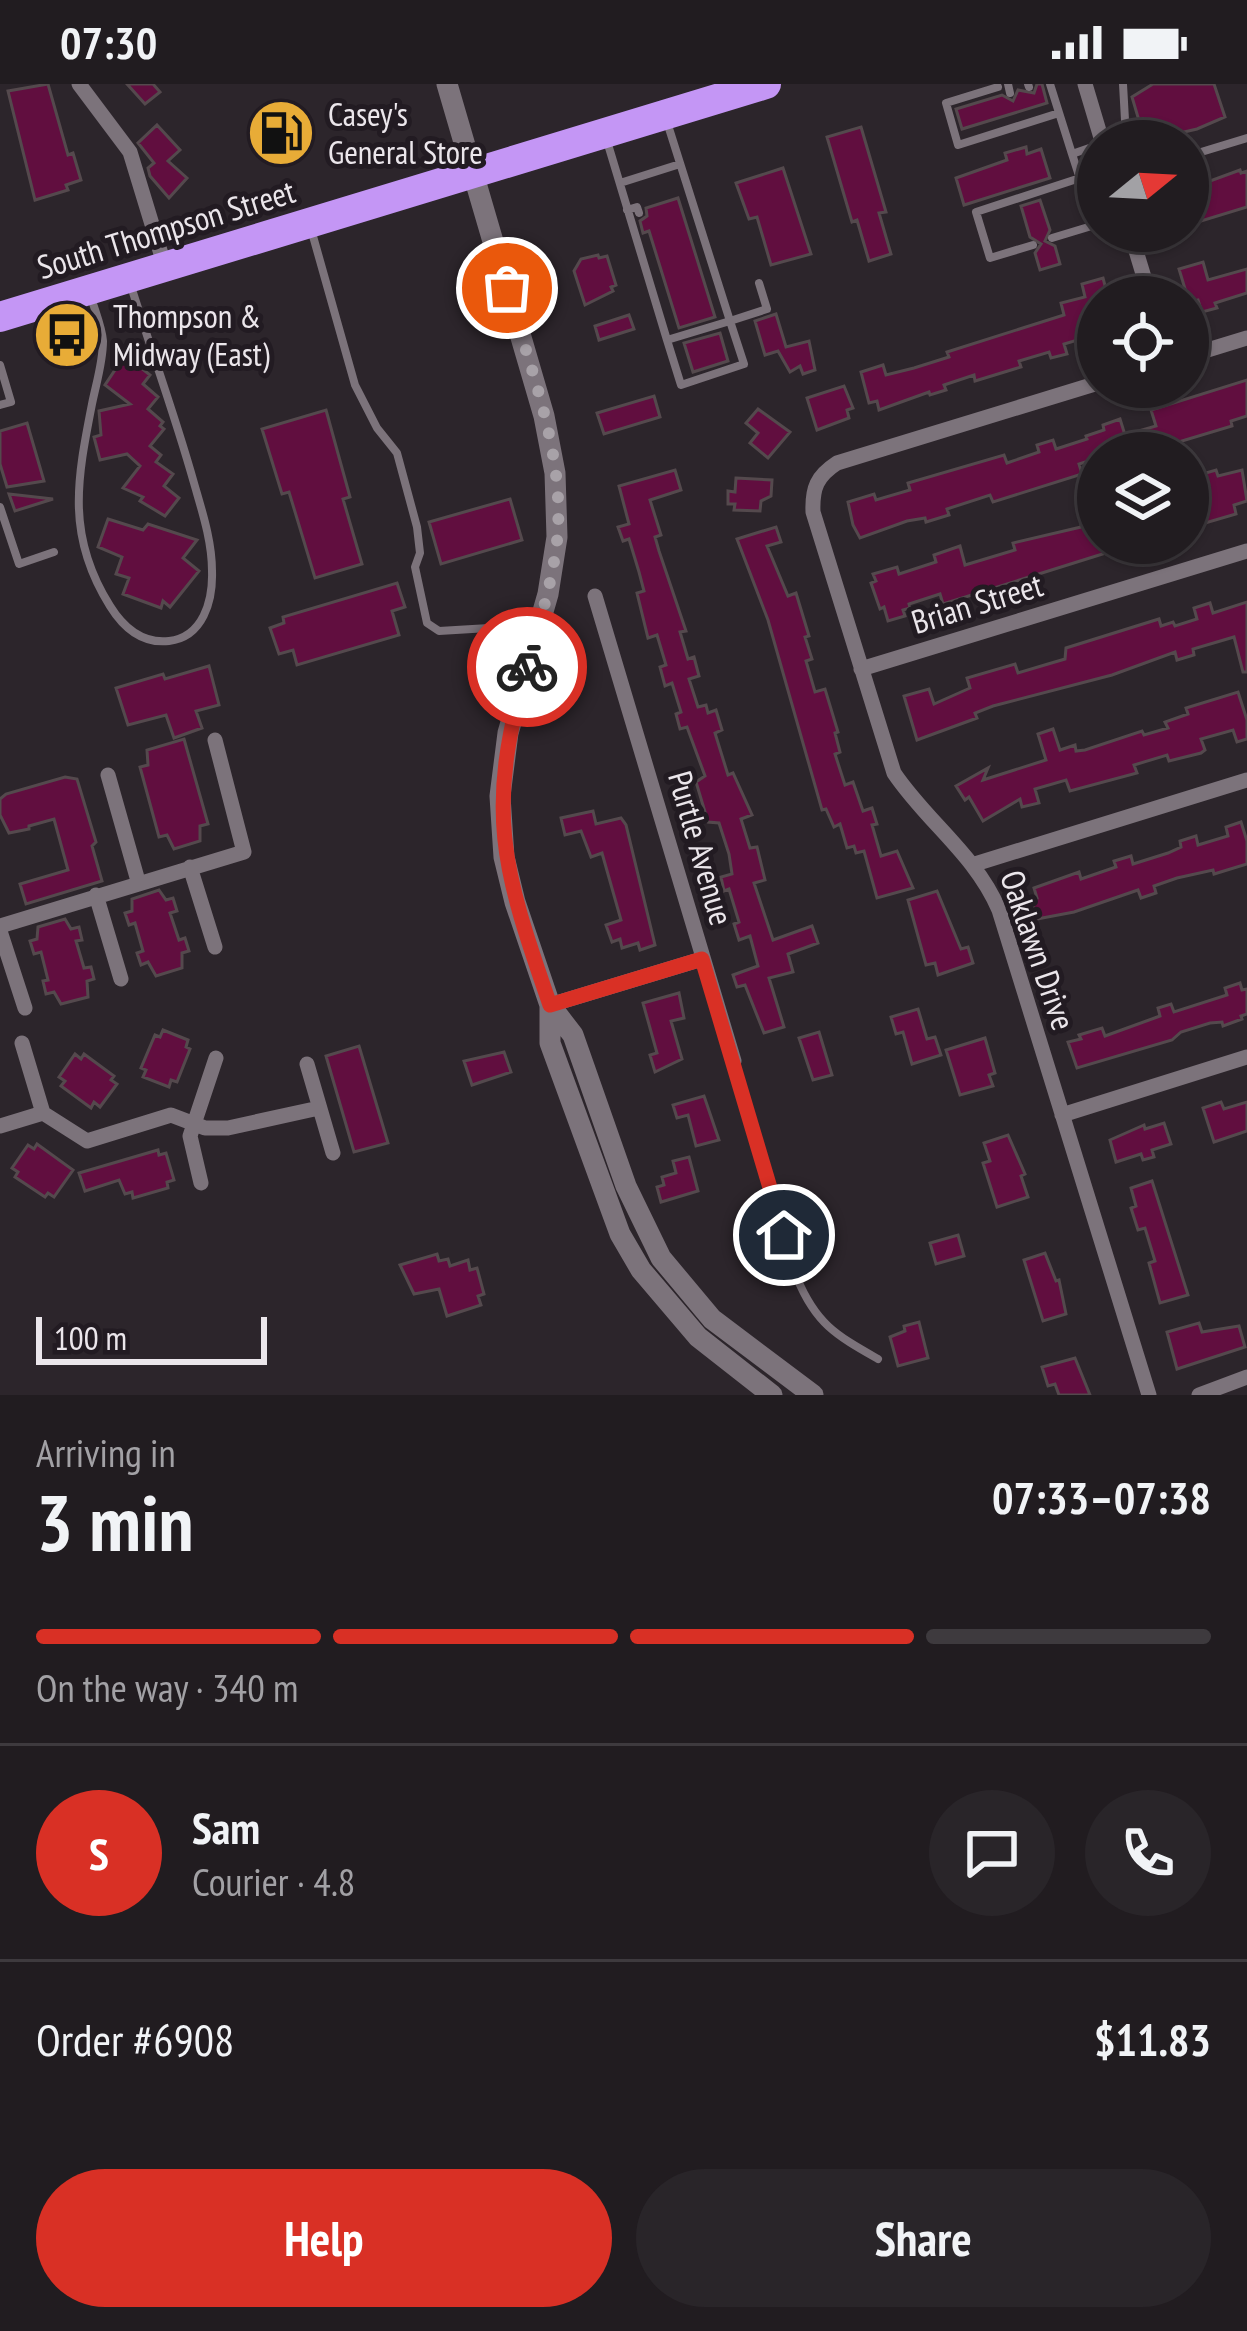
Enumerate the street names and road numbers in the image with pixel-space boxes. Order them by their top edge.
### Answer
street label: South Thompson Street [32,169,300,288]
street label: Brian Street [906,562,1048,643]
street label: Purtle Avenue [659,766,744,930]
street label: Oaklawn Drive [991,864,1086,1035]

